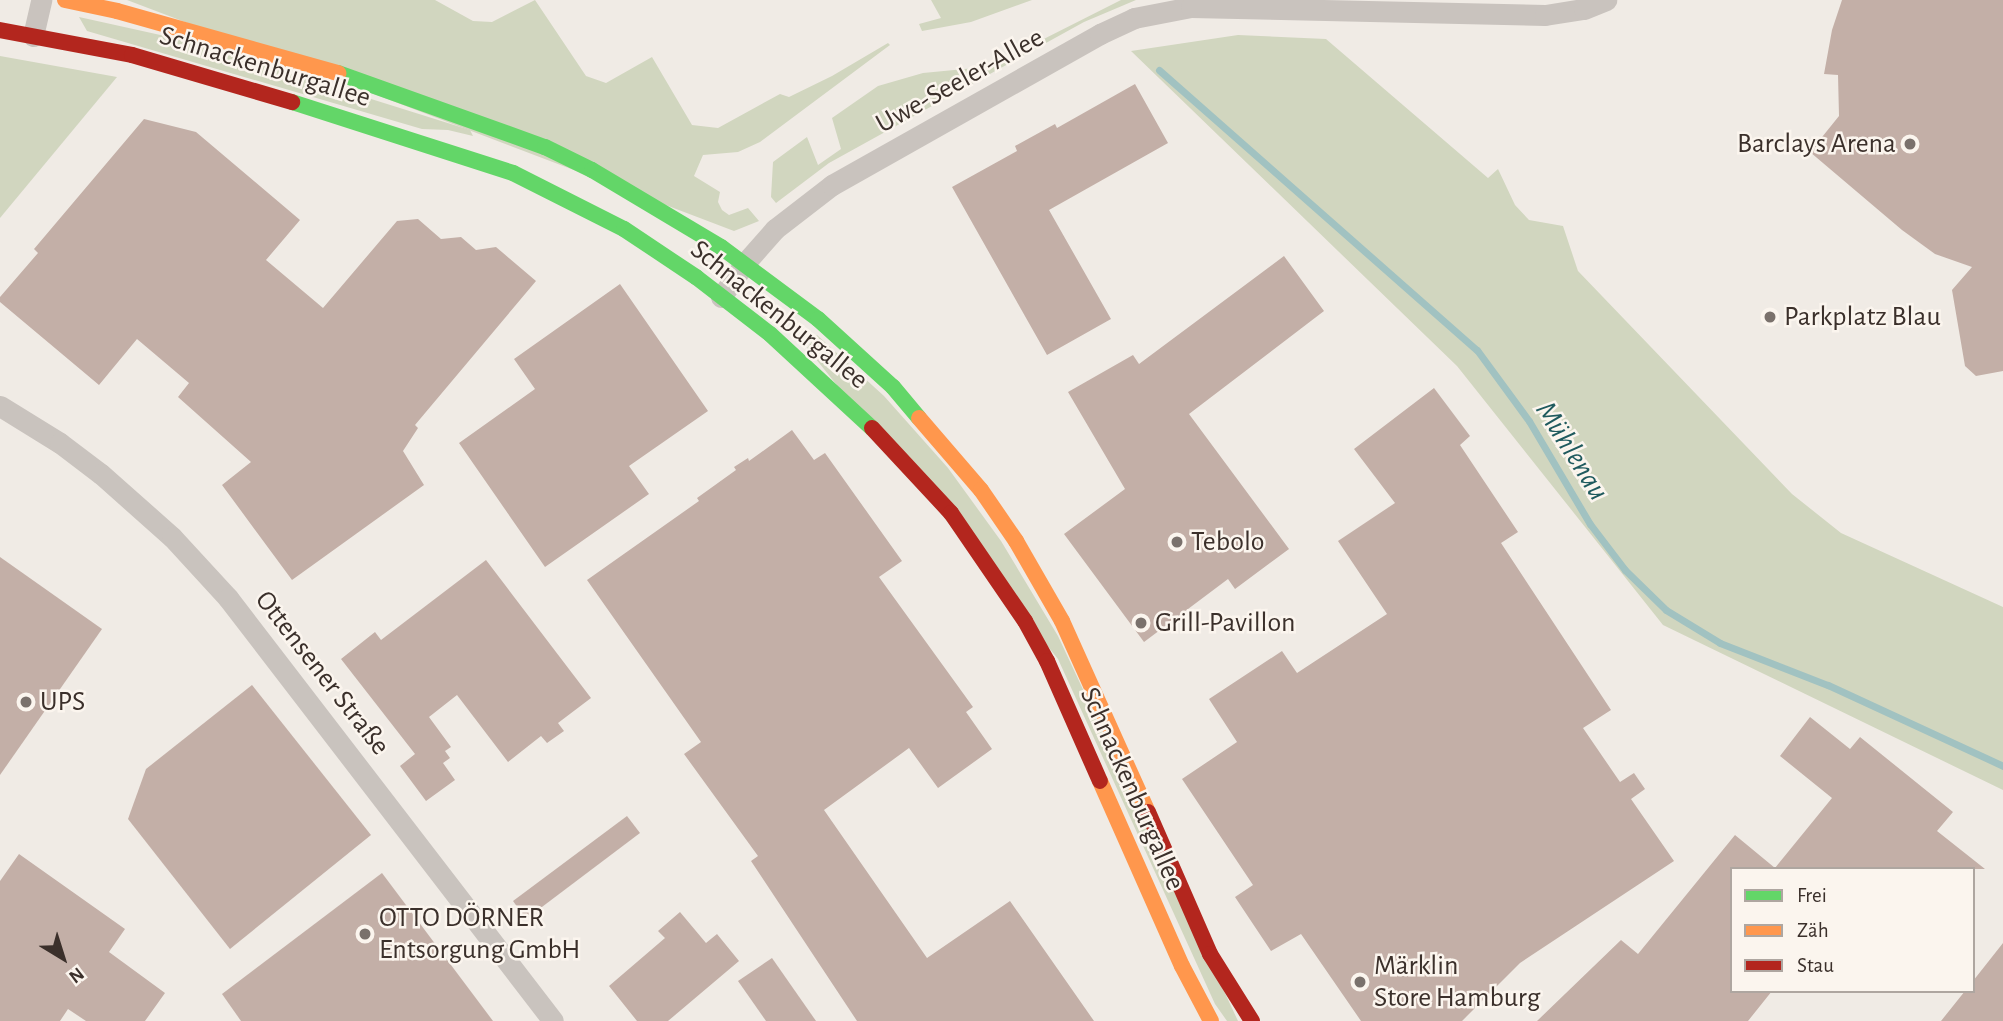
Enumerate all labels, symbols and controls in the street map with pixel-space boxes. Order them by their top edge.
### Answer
street label: Schnackenburgallee [155,19,375,115]
street label: Uwe-Seeler-Allee [870,21,1050,141]
place label: Barclays Arena [1737,127,1896,161]
marker: Barclays Arena [1902,136,1918,152]
street label: Schnackenburgallee [683,233,875,397]
place label: Parkplatz Blau [1784,300,1941,334]
marker: Parkplatz Blau [1762,309,1778,325]
water label: Mühlenau [1528,395,1616,507]
place label: Tebolo [1191,525,1265,559]
marker: Tebolo [1169,534,1185,550]
street label: Ottensener Straße [247,584,397,762]
place label: Grill-Pavillon [1155,606,1295,640]
marker: Grill-Pavillon [1133,615,1149,631]
street label: Schnackenburgallee [1072,682,1192,896]
place label: UPS [40,685,85,719]
marker: UPS [18,694,34,710]
legend [1730,867,1975,993]
text: Frei [1797,885,1827,906]
place label: OTTO DÖRNER Entsorgung GmbH [379,901,580,967]
text: Zäh [1797,920,1829,941]
north arrow [28,923,98,993]
marker: OTTO DÖRNER Entsorgung GmbH [357,926,373,942]
place label: Märklin Store Hamburg [1374,949,1540,1015]
text: Stau [1797,955,1834,976]
text: N [65,963,87,986]
marker: Märklin Store Hamburg [1352,974,1368,990]

